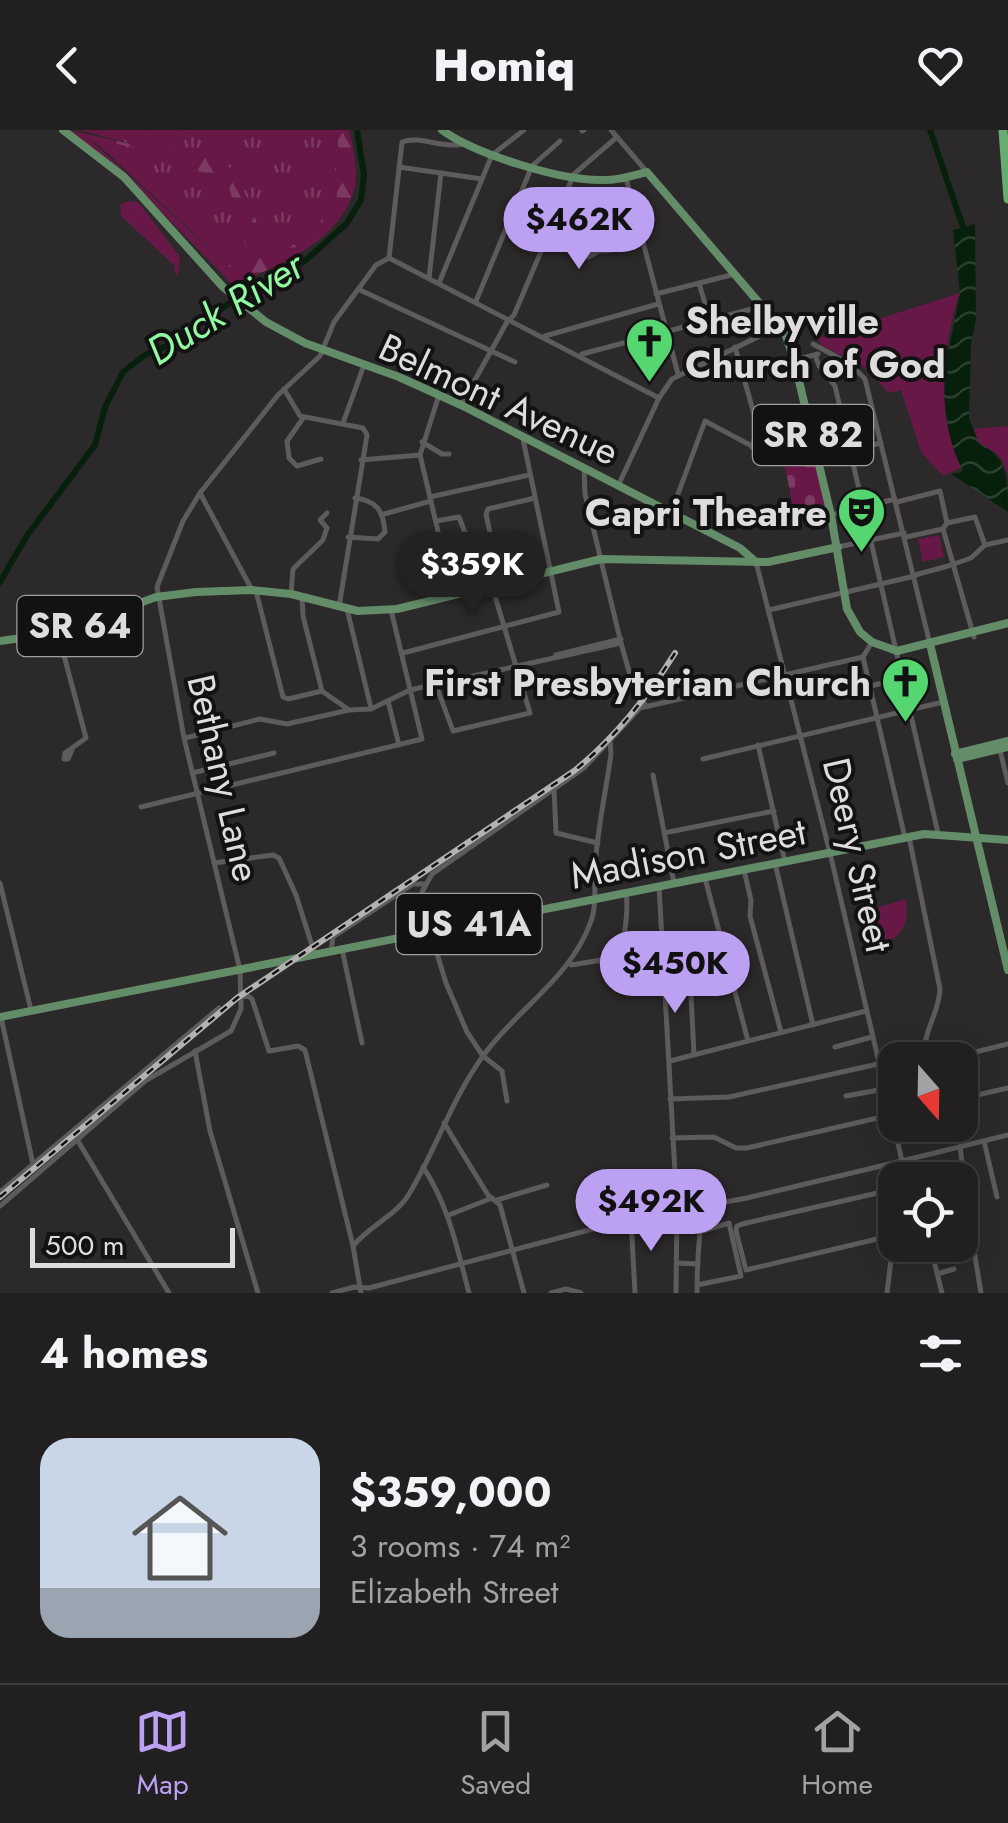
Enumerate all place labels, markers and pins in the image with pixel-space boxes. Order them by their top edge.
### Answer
pin: $462K [509,187,649,272]
place label: Shelbyville Church of God [685,293,946,392]
church icon: Shelbyville Church of God [624,316,676,384]
place label: Capri Theatre [585,485,827,540]
theatre icon: Capri Theatre [836,486,888,554]
pin: $359K [402,532,542,617]
place label: First Presbyterian Church [424,655,871,710]
church icon: First Presbyterian Church [880,656,932,724]
pin: $450K [605,931,745,1016]
pin: $492K [581,1169,721,1254]

